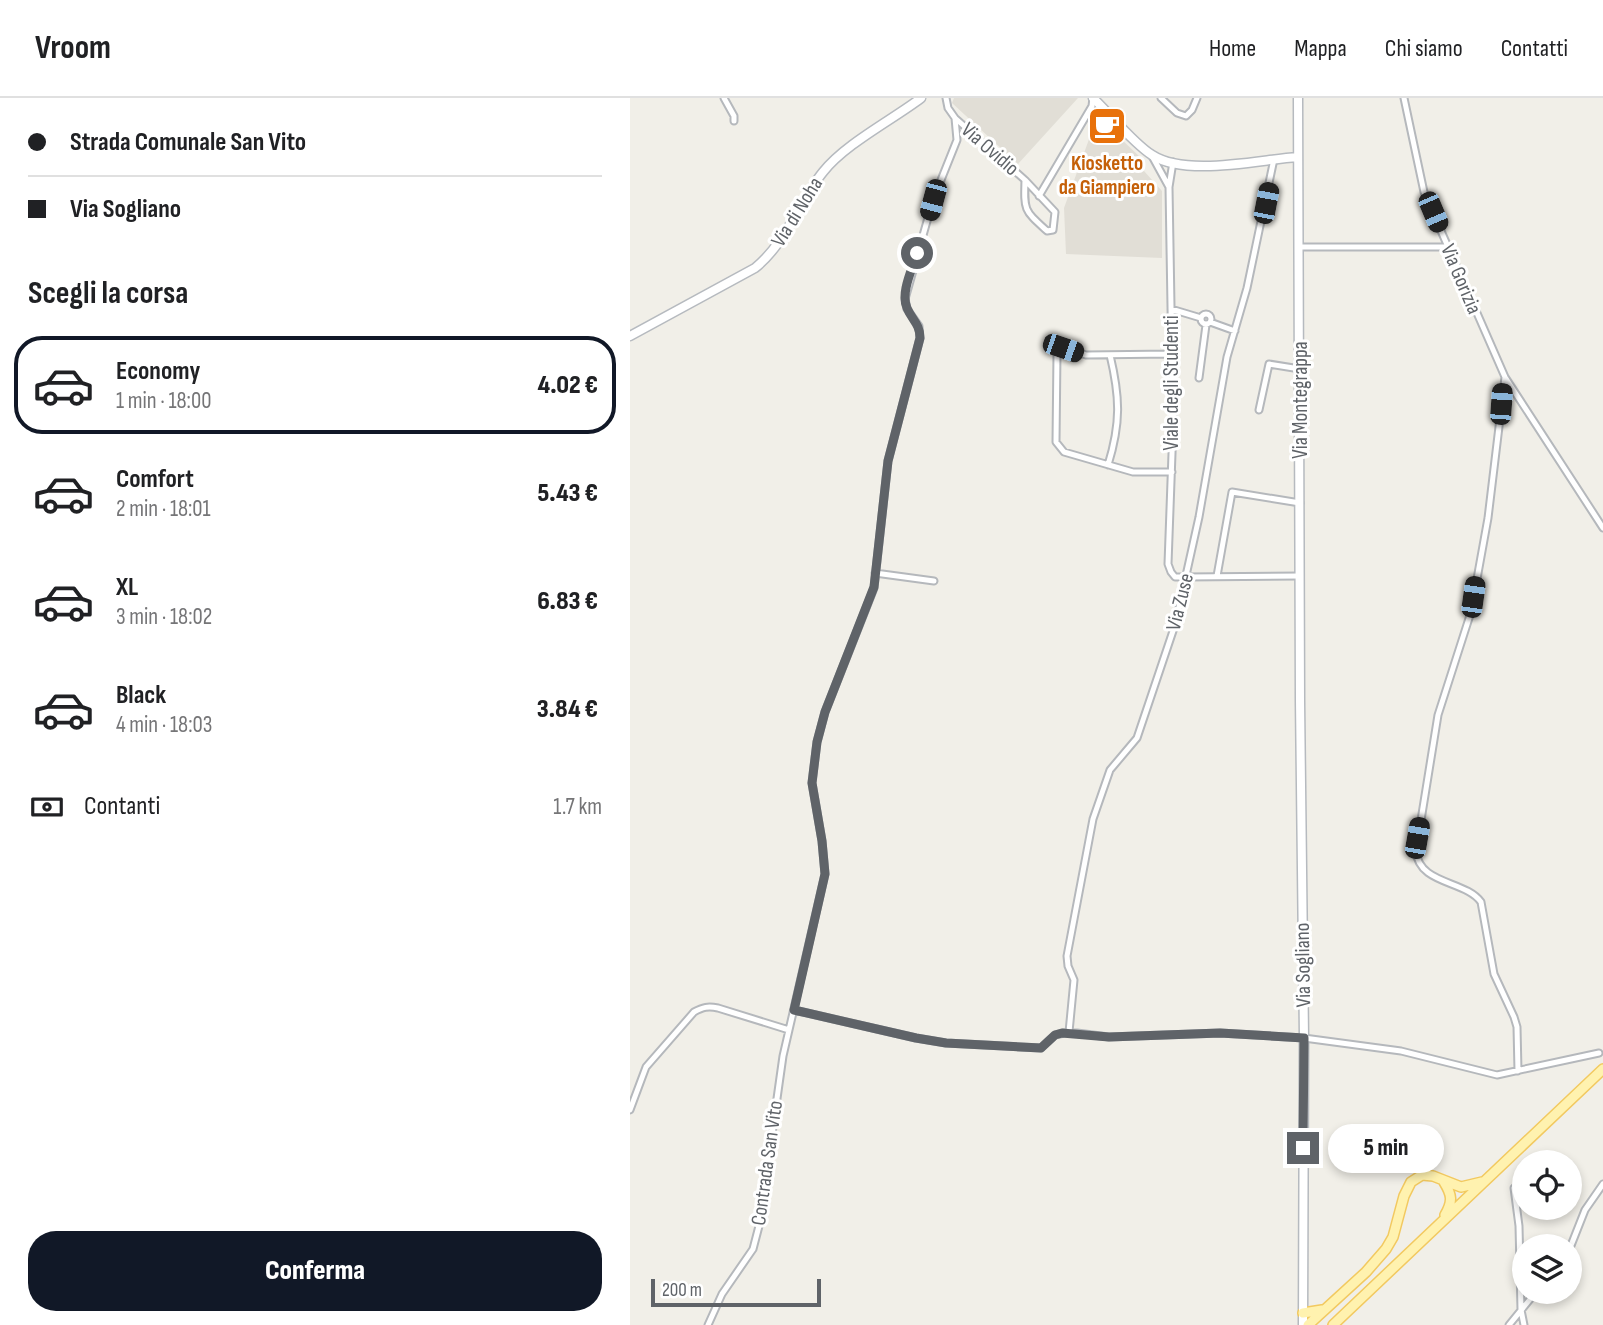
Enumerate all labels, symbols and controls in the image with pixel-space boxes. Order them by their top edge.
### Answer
text: Vroom [35,28,111,68]
text: Home [1209,34,1256,63]
text: Mappa [1294,34,1347,63]
text: Chi siamo [1385,34,1463,63]
text: Contatti [1501,34,1568,63]
cafe icon: Kiosketto da Giampiero [1086,105,1128,147]
street label: Via Ovidio [956,117,1024,181]
text: Strada Comunale San Vito [70,127,306,158]
place label: Kiosketto da Giampiero [1059,151,1155,200]
street label: Via di Noha [766,173,828,251]
car [918,177,949,223]
car [1252,180,1281,226]
car [1416,189,1451,235]
text: Via Sogliano [70,194,181,225]
route start [901,237,933,269]
street label: Via Gorizia [1435,240,1487,318]
text: Scegli la corsa [28,274,188,313]
street label: Viale degli Studenti [1159,315,1184,451]
car [1040,331,1087,365]
street label: Via Montegrappa [1288,341,1313,459]
icon: car [32,354,95,417]
text: Economy [116,356,200,387]
text: 4.02 € [538,370,598,401]
car [1490,382,1513,426]
text: 1 min · 18:00 [116,387,211,415]
icon: car [32,462,95,525]
text: Comfort [116,464,194,495]
text: 5.43 € [537,478,598,509]
text: 2 min · 18:01 [116,495,211,523]
icon: car [32,570,95,633]
street label: Via Zuse [1161,571,1199,633]
text: XL [116,572,138,603]
car [1460,575,1487,619]
text: 6.83 € [537,586,598,617]
text: 3 min · 18:02 [116,603,212,631]
icon: car [32,678,95,741]
text: Black [116,680,166,711]
text: 3.84 € [537,694,598,725]
text: 4 min · 18:03 [116,711,212,739]
icon: cash [28,788,66,826]
text: Contanti [84,791,160,822]
text: 1.7 km [553,793,602,821]
car [1404,815,1431,861]
street label: Via Sogliano [1290,922,1316,1008]
street label: Contrada San Vito [746,1099,788,1227]
callout: 5 min [1328,1124,1443,1172]
route end [1287,1132,1319,1164]
text: 5 min [1364,1134,1408,1162]
map controls [1512,1150,1582,1304]
button: locate [1512,1150,1582,1220]
button: Conferma [28,1231,602,1311]
button: layers [1512,1234,1582,1304]
scale bar [651,1276,821,1308]
text: 200 m [662,1279,702,1302]

